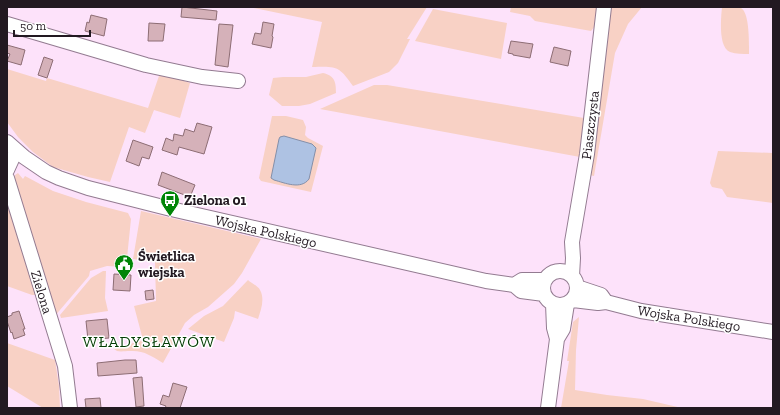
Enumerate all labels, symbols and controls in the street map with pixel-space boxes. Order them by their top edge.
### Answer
scale bar [14,12,90,38]
text: 50 m [20,19,47,33]
street label: Piaszczysta [578,89,603,160]
bus stop icon: Zielona 01 [159,189,181,217]
place label: Zielona 01 [184,192,247,209]
street label: Wojska Polskiego [213,212,318,251]
place label: Świetlica wiejska [138,248,195,281]
public building icon: Świetlica wiejska [113,253,135,281]
street label: Zielona [27,268,56,316]
street label: Wojska Polskiego [636,302,742,335]
district label: WŁADYSŁAWÓW [82,332,216,351]

